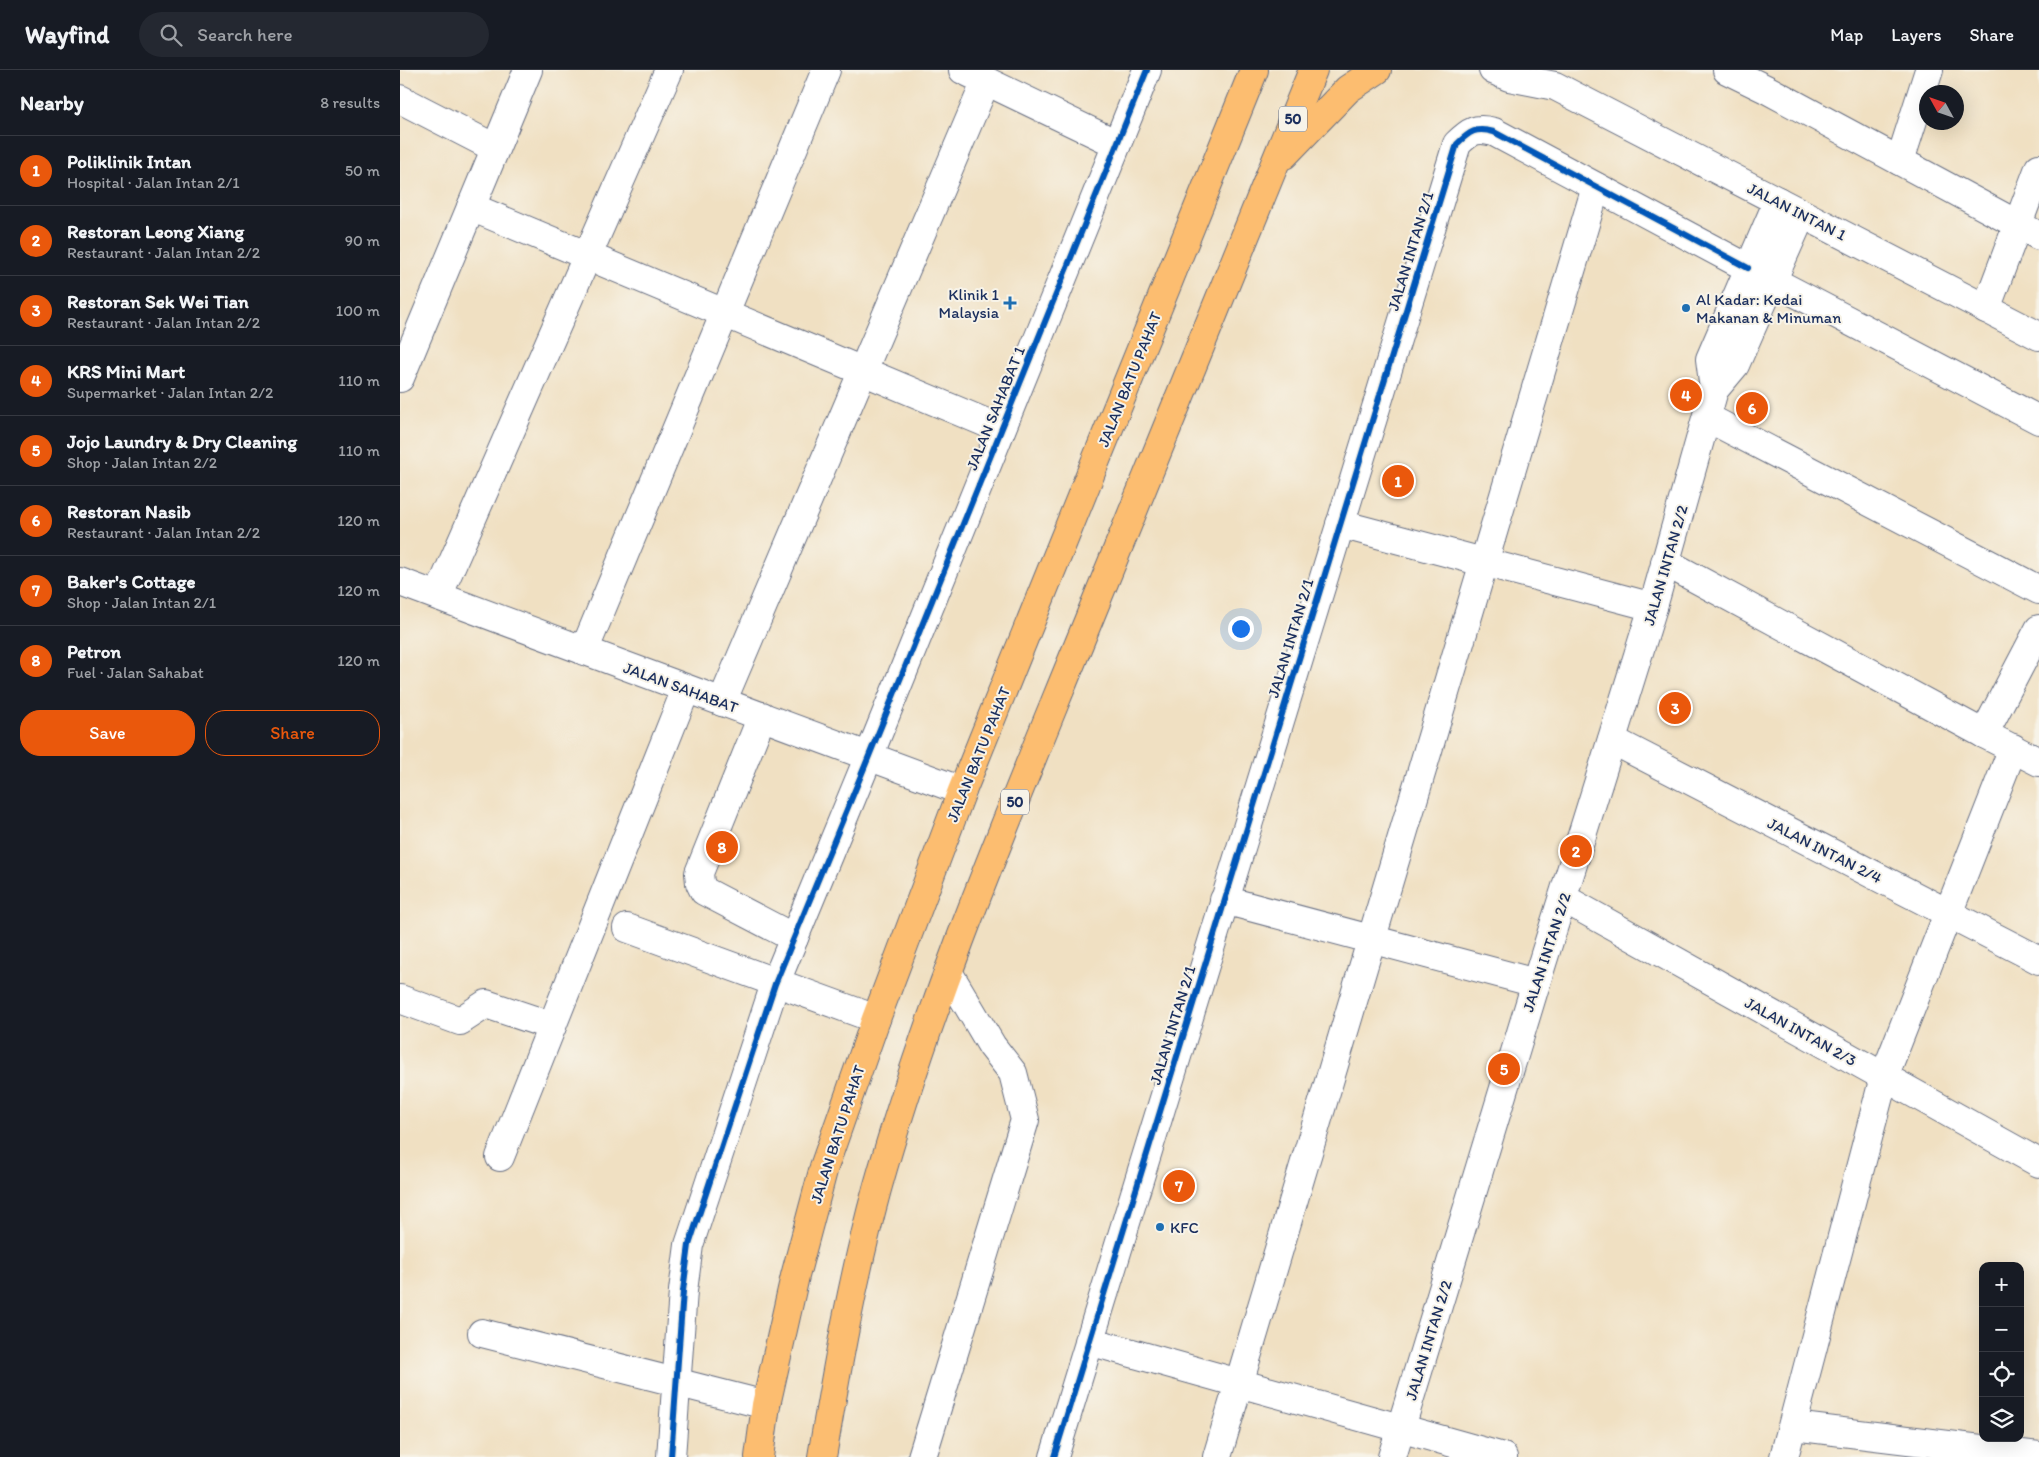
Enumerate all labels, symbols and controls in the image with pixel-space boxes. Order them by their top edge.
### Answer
search box [139,12,489,57]
text: Wayfind [25,20,109,49]
icon: search [157,21,185,49]
text: Search here [197,23,293,46]
text: Map [1830,24,1863,46]
text: Layers [1891,24,1941,46]
text: Share [1969,24,2014,46]
north arrow [1919,85,1964,130]
text: Nearby [20,90,84,115]
text: 8 results [320,93,380,112]
road number: 50 [1279,106,1307,132]
text: Poliklinik Intan [67,150,191,173]
text: 1 [32,161,40,180]
text: 50 m [345,161,380,180]
text: Hospital · Jalan Intan 2/1 [67,173,240,192]
street label: JALAN INTAN 1 [1744,178,1850,245]
street label: JALAN INTAN 2/1 [1383,189,1438,313]
text: Restoran Leong Xiang [67,220,244,243]
text: 2 [32,231,40,250]
text: 90 m [345,231,380,250]
text: Restaurant · Jalan Intan 2/2 [67,243,260,262]
place label: Klinik 1 Malaysia [939,285,1000,322]
text: Restoran Sek Wei Tian [67,290,249,313]
place label: Al Kadar: Kedai Makanan & Minuman [1696,290,1841,327]
marker: Klinik 1 Malaysia [1003,296,1017,310]
text: 3 [32,301,40,320]
text: 100 m [336,301,380,320]
marker: Al Kadar: Kedai Makanan & Minuman [1680,302,1692,314]
street label: JALAN BATU PAHAT [1094,309,1165,450]
text: Restaurant · Jalan Intan 2/2 [67,313,260,332]
street label: JALAN SAHABAT 1 [962,343,1029,473]
text: KRS Mini Mart [67,360,185,383]
text: 4 [31,371,41,390]
text: 110 m [338,371,380,390]
pin: 4 [1670,376,1702,414]
text: Supermarket · Jalan Intan 2/2 [67,383,273,402]
pin: 6 [1736,389,1768,427]
text: Jojo Laundry & Dry Cleaning [67,430,297,453]
text: 5 [32,441,40,460]
text: 110 m [338,441,380,460]
text: Shop · Jalan Intan 2/2 [67,453,217,472]
pin: 1 [1382,462,1414,500]
text: Restoran Nasib [67,500,191,523]
street label: JALAN INTAN 2/2 [1639,502,1692,628]
text: 6 [32,511,40,530]
text: 120 m [337,511,380,530]
text: Restaurant · Jalan Intan 2/2 [67,523,260,542]
text: Baker's Cottage [67,570,196,593]
street label: JALAN INTAN 2/1 [1263,576,1318,700]
text: 7 [32,581,40,600]
text: 120 m [337,581,380,600]
text: Shop · Jalan Intan 2/1 [67,593,216,612]
your location [1228,616,1254,642]
text: Petron [67,640,121,663]
text: 8 [32,651,40,670]
text: 120 m [337,651,380,670]
street label: JALAN SAHABAT [621,658,741,717]
text: Fuel · Jalan Sahabat [67,663,204,682]
street label: JALAN BATU PAHAT [943,684,1014,825]
pin: 3 [1659,689,1691,727]
button: Save [20,710,195,756]
button: Share [205,710,380,756]
road number: 50 [1001,790,1029,814]
street label: JALAN INTAN 2/4 [1764,813,1885,888]
pin: 8 [706,828,738,866]
pin: 2 [1560,832,1592,870]
street label: JALAN INTAN 2/2 [1518,889,1575,1014]
street label: JALAN INTAN 2/1 [1145,963,1200,1087]
street label: JALAN INTAN 2/3 [1742,993,1860,1070]
pin: 5 [1488,1050,1520,1088]
street label: JALAN BATU PAHAT [806,1063,869,1206]
pin: 7 [1163,1167,1195,1205]
place label: KFC [1170,1218,1199,1237]
marker: KFC [1154,1221,1166,1233]
map controls [1979,1262,2024,1442]
button: + [1979,1262,2024,1307]
street label: JALAN INTAN 2/2 [1401,1277,1456,1402]
button: − [1979,1307,2024,1352]
button: locate [1979,1352,2024,1397]
button: layers [1979,1397,2024,1442]

